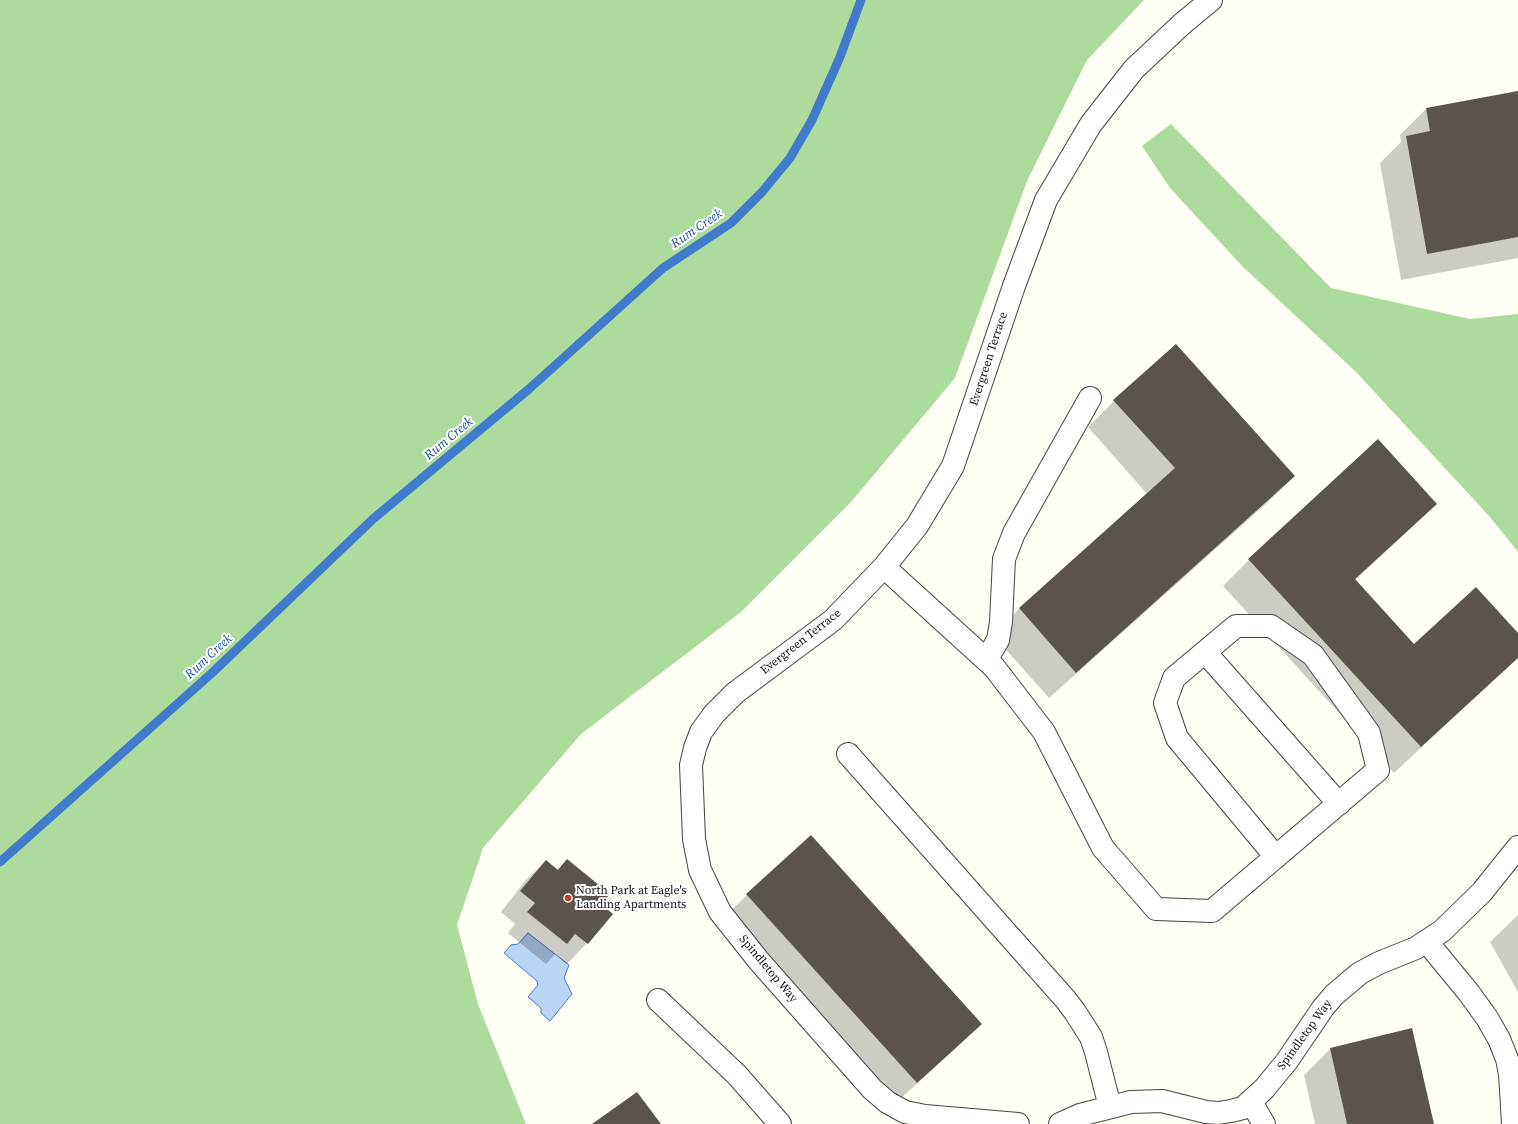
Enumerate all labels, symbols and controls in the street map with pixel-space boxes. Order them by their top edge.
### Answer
water label: Rum Creek [668,206,726,252]
street label: Evergreen Terrace [967,310,1011,408]
water label: Rum Creek [422,414,476,464]
street label: Evergreen Terrace [758,606,844,678]
water label: Rum Creek [182,631,236,683]
place label: North Park at Eagle's Landing Apartments [576,884,687,912]
marker: North Park at Eagle's Landing Apartments [563,893,573,903]
street label: Spindletop Way [736,932,800,1006]
street label: Spindletop Way [1275,997,1335,1073]

